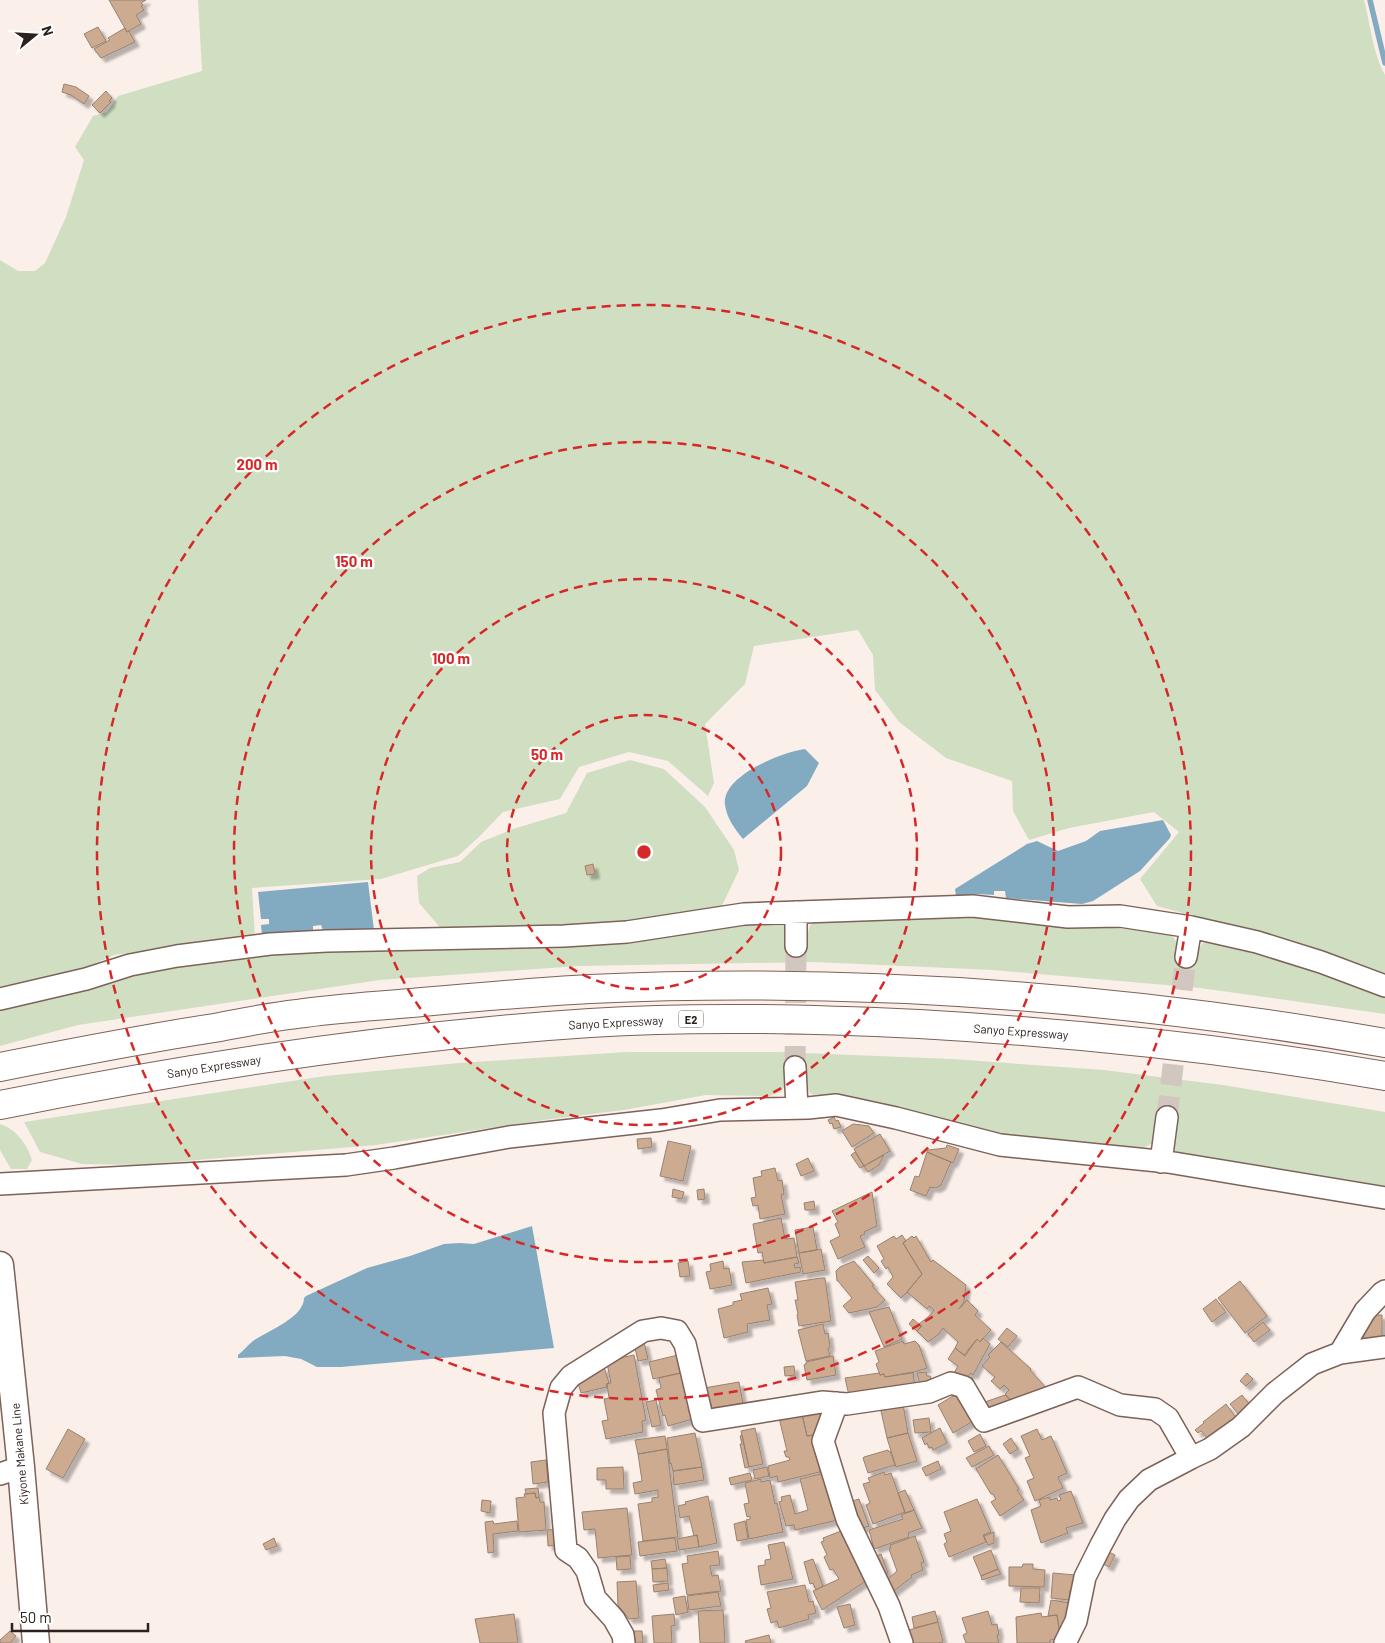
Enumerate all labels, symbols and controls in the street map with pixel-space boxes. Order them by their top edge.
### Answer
north arrow [10,10,60,60]
text: N [38,24,57,38]
text: 200 m [236,455,278,473]
text: 150 m [335,552,373,570]
text: 100 m [432,649,470,667]
text: 50 m [531,745,563,763]
centre of rings [635,843,653,861]
road number: E2 [678,1011,704,1028]
street label: Sanyo Expressway [568,1012,664,1031]
street label: Sanyo Expressway [973,1021,1069,1041]
street label: Sanyo Expressway [166,1052,262,1080]
street label: Kiyone Makane Line [8,1403,30,1505]
scale bar [12,1600,149,1632]
text: 50 m [20,1608,52,1626]

